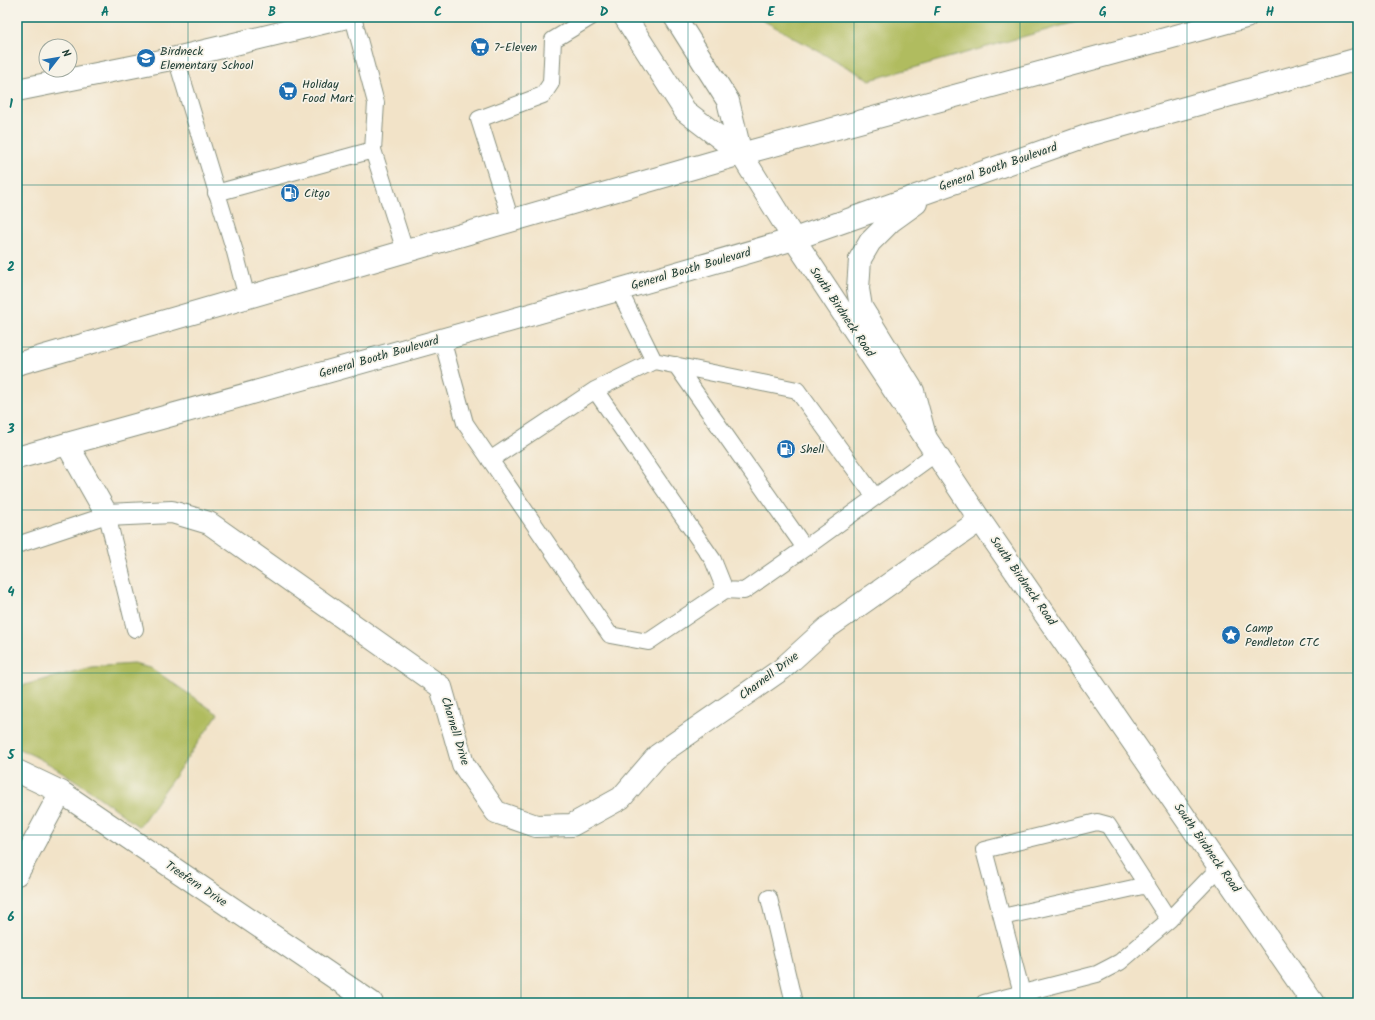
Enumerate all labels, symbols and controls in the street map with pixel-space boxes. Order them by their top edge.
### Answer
text: A [101,2,109,23]
text: B [268,2,276,23]
text: C [434,2,442,23]
text: D [600,2,609,23]
text: E [767,2,775,23]
text: F [933,2,941,23]
text: G [1099,2,1107,23]
text: H [1266,2,1275,23]
supermarket icon: 7-Eleven [469,36,491,58]
north arrow [38,38,78,78]
place label: 7-Eleven [494,38,537,57]
place label: Birdneck Elementary School [160,42,253,75]
text: N [56,46,75,61]
school or university icon: Birdneck Elementary School [135,47,157,69]
place label: Holiday Food Mart [302,75,354,108]
supermarket icon: Holiday Food Mart [277,80,299,102]
text: 1 [9,94,13,115]
street label: General Booth Boulevard [936,137,1061,196]
fuel station icon: Citgo [279,182,301,204]
place label: Citgo [304,184,330,203]
street label: General Booth Boulevard [629,242,754,295]
text: 2 [7,257,15,278]
street label: South Birdneck Road [805,263,880,362]
street label: General Booth Boulevard [317,330,442,383]
text: 3 [6,419,15,440]
fuel station icon: Shell [775,438,797,460]
place label: Shell [800,440,824,459]
street label: South Birdneck Road [985,532,1062,631]
text: 4 [7,582,15,603]
place label: Camp Pendleton CTC [1245,619,1320,652]
place icon: Camp Pendleton CTC [1220,624,1242,646]
street label: Charnell Drive [735,647,803,705]
street label: Charnell Drive [436,694,475,768]
text: 5 [7,745,16,766]
street label: South Birdneck Road [1169,799,1246,898]
street label: Treefern Drive [161,856,231,912]
text: 6 [7,907,15,928]

